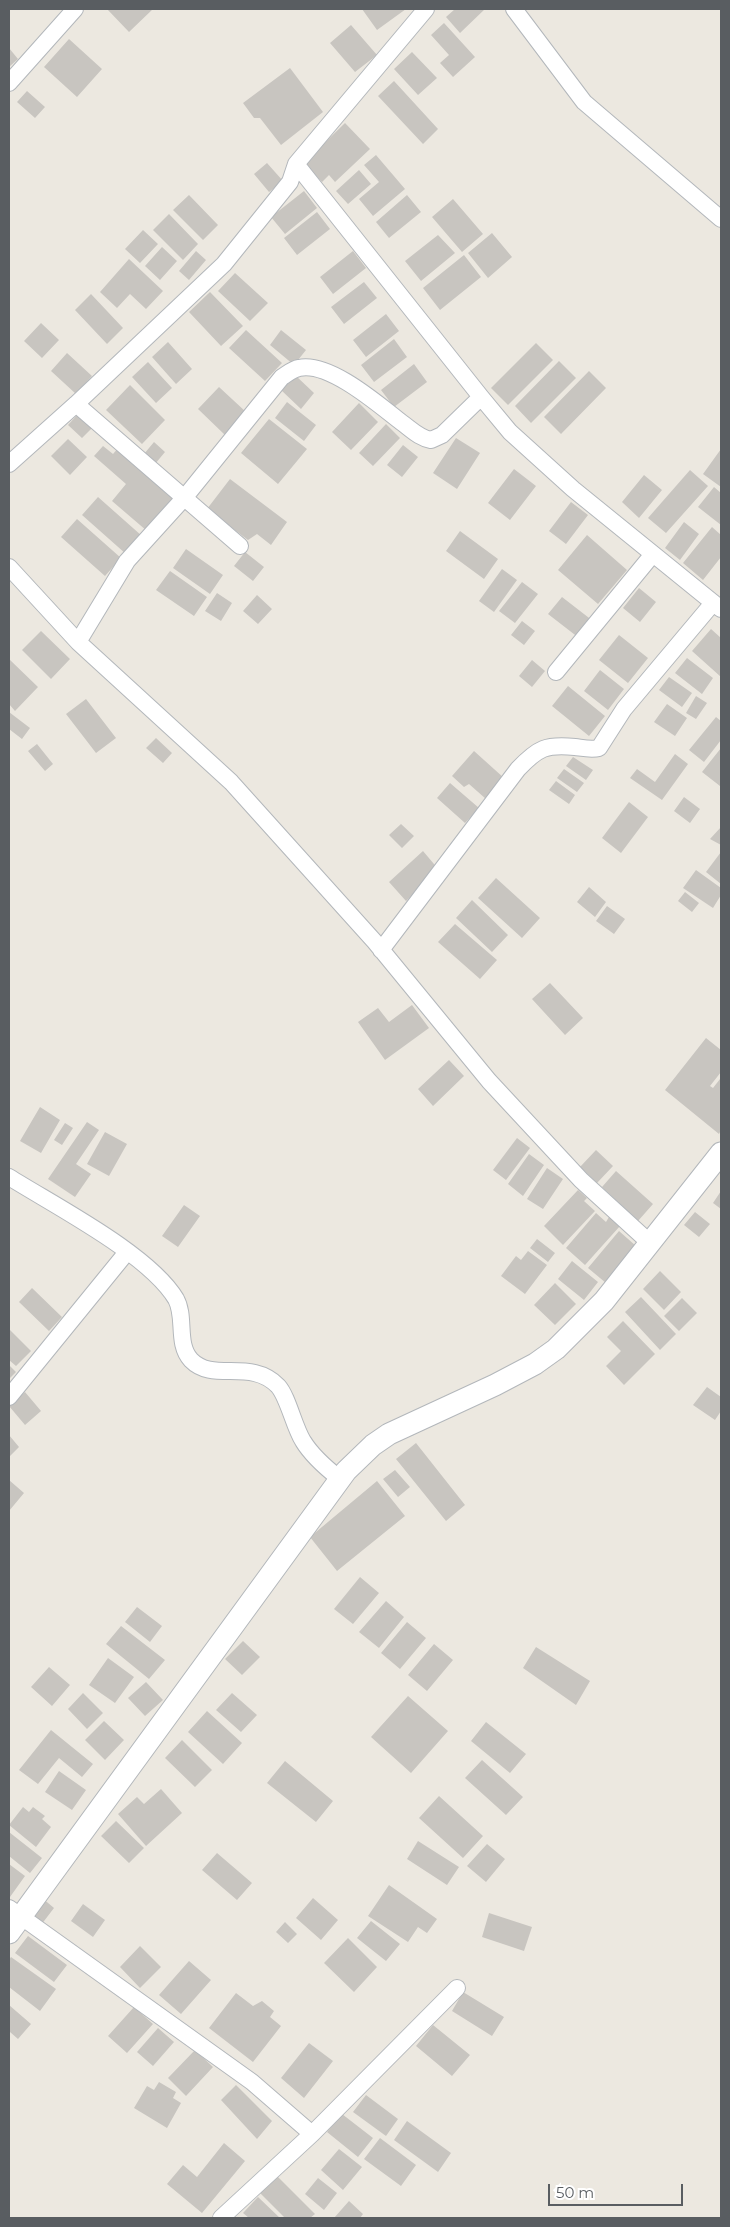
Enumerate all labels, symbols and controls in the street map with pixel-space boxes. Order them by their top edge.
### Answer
scale bar [550,2174,685,2206]
text: 50 m [556,2183,594,2202]

